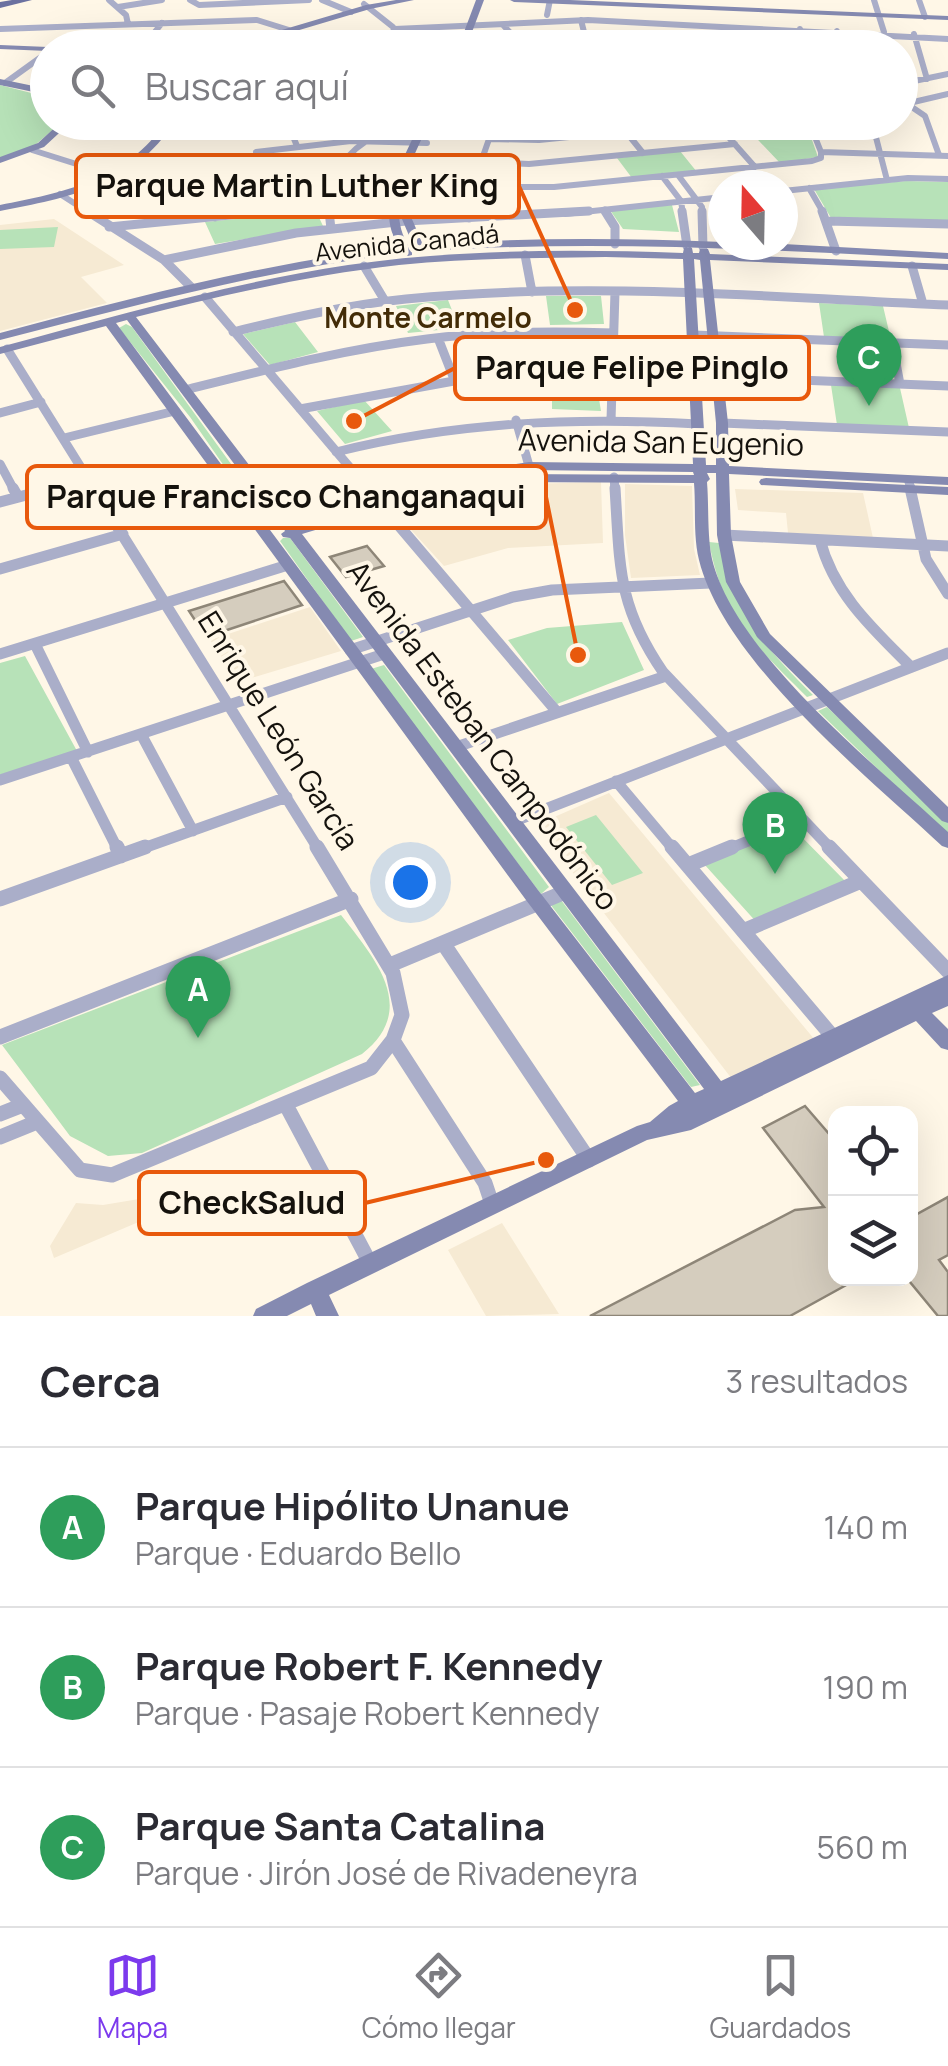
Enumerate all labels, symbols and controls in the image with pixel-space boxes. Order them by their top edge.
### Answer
search box [30,30,918,140]
icon: search [65,58,120,113]
text: Buscar aquí [145,59,349,111]
callout: Parque Martin Luther King [76,155,519,217]
text: Parque Martin Luther King [95,163,499,207]
north arrow [708,170,798,260]
street label: Avenida Canadá [313,215,501,270]
district label: Monte Carmelo [324,298,532,336]
pin: C [836,324,902,406]
callout: Parque Felipe Pinglo [455,337,809,399]
text: Parque Felipe Pinglo [475,345,789,389]
street label: Avenida San Eugenio [518,419,804,464]
callout: Parque Francisco Changanaqui [27,466,546,528]
text: Parque Francisco Changanaqui [46,474,526,518]
street label: Avenida Esteban Campodónico [338,552,628,918]
street label: Enrique León García [189,603,369,857]
pin: B [742,792,808,874]
your location [385,857,436,908]
pin: A [166,956,230,1038]
map controls [828,1106,918,1286]
button: locate [828,1106,918,1196]
callout: CheckSalud [139,1172,365,1234]
text: CheckSalud [159,1180,345,1224]
button: layers [828,1196,918,1286]
text: Cerca [40,1352,161,1410]
text: 3 resultados [726,1359,908,1403]
text: Parque Hipólito Unanue [135,1479,570,1531]
text: A [62,1505,83,1549]
text: 140 m [824,1505,908,1549]
text: Parque · Eduardo Bello [135,1531,461,1575]
text: Parque Robert F. Kennedy [135,1639,602,1691]
text: B [62,1665,83,1709]
text: 190 m [823,1665,908,1709]
text: Parque · Pasaje Robert Kennedy [135,1691,600,1735]
text: Parque Santa Catalina [135,1799,545,1851]
text: C [61,1825,84,1869]
text: 560 m [817,1825,908,1869]
text: Parque · Jirón José de Rivadeneyra [135,1851,638,1895]
tab: Mapa [97,1948,168,2046]
tab: Cómo llegar [362,1948,516,2046]
tab: Guardados [710,1948,851,2046]

